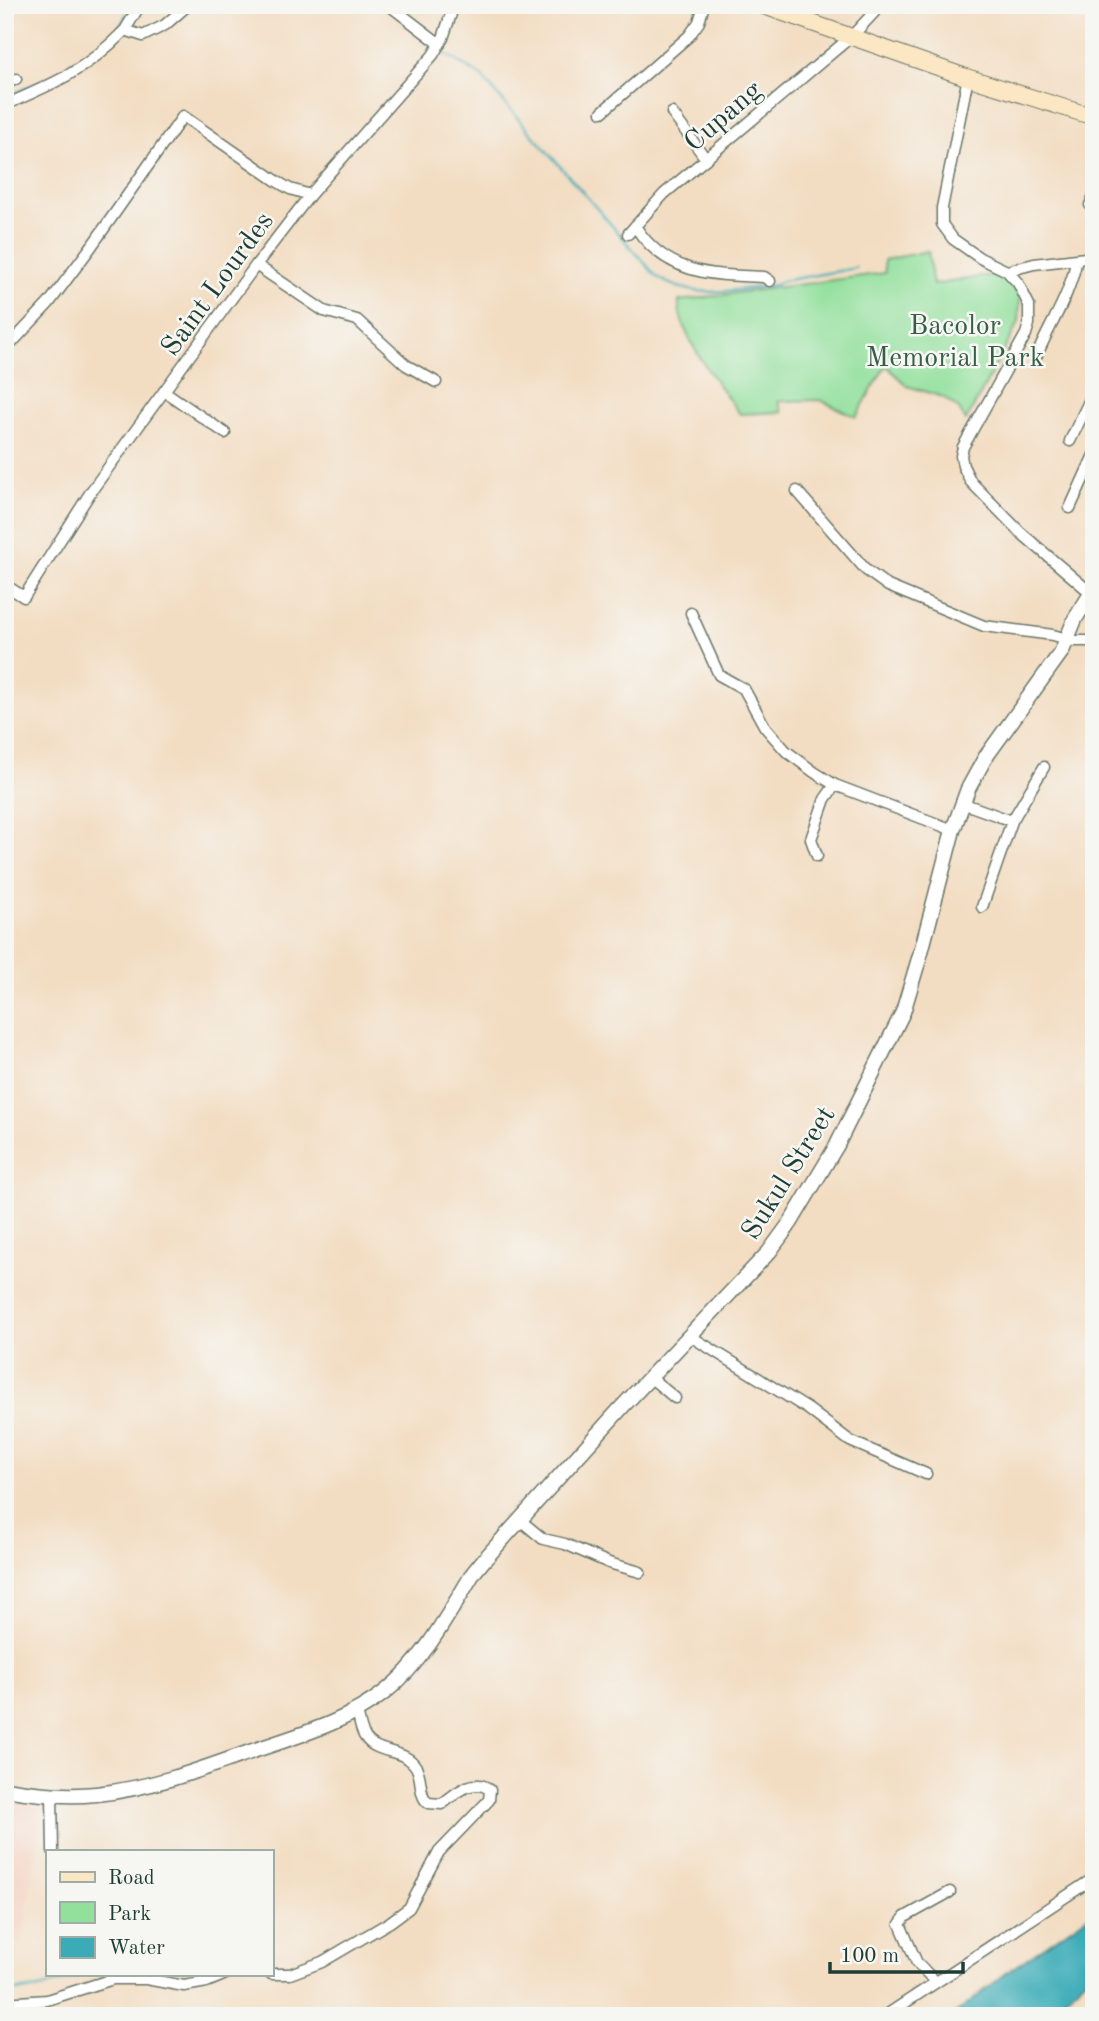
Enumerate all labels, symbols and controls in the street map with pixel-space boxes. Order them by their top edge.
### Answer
street label: Cupang [680,76,768,158]
street label: Saint Lourdes [157,208,280,362]
park label: Bacolor Memorial Park [866,313,1044,373]
street label: Sukul Street [738,1102,842,1245]
legend [46,1850,273,1976]
text: Road [108,1868,155,1889]
text: Park [108,1904,151,1925]
scale bar [830,1930,962,1974]
text: Water [108,1938,165,1959]
text: 100 m [840,1946,899,1967]

